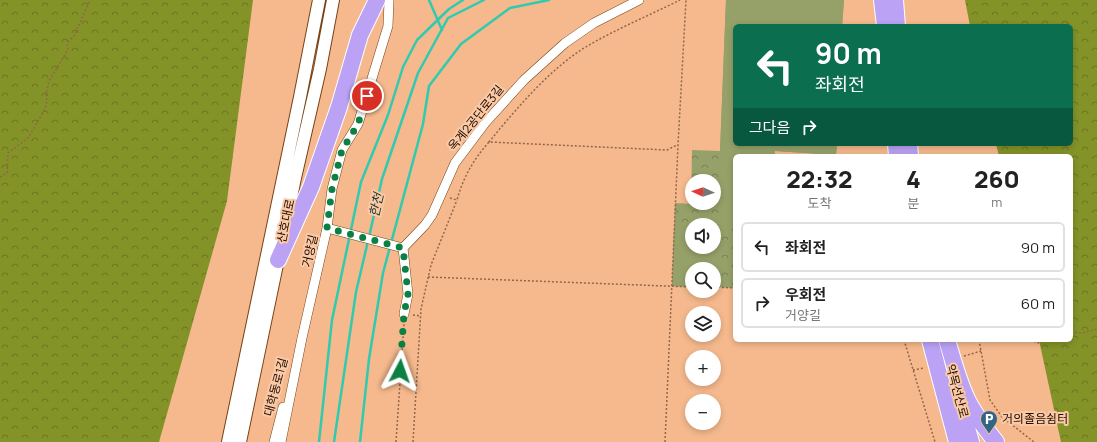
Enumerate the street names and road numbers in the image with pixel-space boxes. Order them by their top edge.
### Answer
street label: 옥계2공단로3길 [444,81,507,154]
street label: 산호대로 [273,198,298,244]
street label: 거양길 [298,233,322,269]
street label: 대학동로1길 [260,356,291,418]
street label: 약목선산로 [942,362,973,420]

